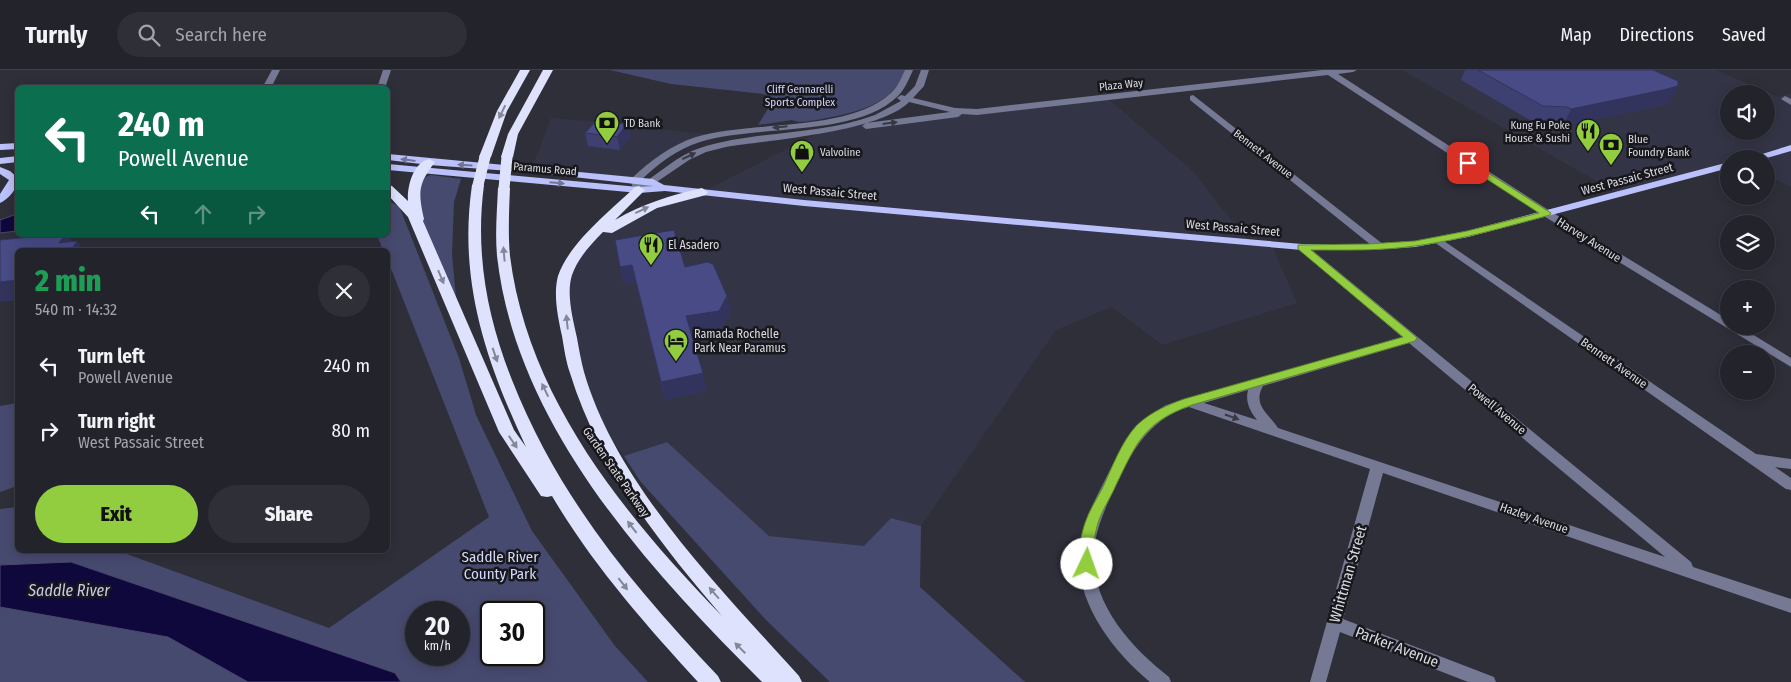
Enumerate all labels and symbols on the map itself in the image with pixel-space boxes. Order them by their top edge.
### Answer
street label: Plaza Way [1098,76,1144,94]
park label: Cliff Gennarelli Sports Complex [765,83,835,109]
one-way arrow [498,105,506,119]
bank icon: TD Bank [594,110,620,144]
place label: TD Bank [624,117,661,130]
restaurant icon: Kung Fu Poke House & Sushi [1575,118,1601,152]
one-way arrow [882,119,898,127]
place label: Kung Fu Poke House & Sushi [1505,119,1570,145]
one-way arrow [772,123,788,131]
street label: Bennett Avenue [1231,127,1295,181]
bank icon: Blue Foundry Bank [1598,132,1624,166]
place label: Blue Foundry Bank [1628,133,1690,159]
shop icon: Valvoline [789,139,815,173]
pin [1447,142,1489,184]
place label: Valvoline [820,146,861,159]
one-way arrow [682,151,697,160]
one-way arrow [400,156,416,164]
one-way arrow [457,160,473,168]
street label: Paramus Road [513,160,577,178]
street label: West Passaic Street [1580,160,1675,198]
one-way arrow [549,179,565,187]
street label: West Passaic Street [782,181,878,203]
one-way arrow [635,206,649,214]
street label: Harvey Avenue [1554,215,1624,265]
street label: West Passaic Street [1185,217,1281,239]
restaurant icon: El Asadero [638,232,664,266]
place label: El Asadero [668,238,719,252]
one-way arrow [500,245,508,261]
one-way arrow [437,270,445,284]
one-way arrow [563,313,571,329]
place label: Ramada Rochelle Park Near Paramus [694,327,786,355]
hotel icon: Ramada Rochelle Park Near Paramus [663,328,689,362]
street label: Bennett Avenue [1578,335,1650,391]
one-way arrow [492,348,500,363]
street label: Powell Avenue [1465,381,1529,437]
one-way arrow [541,383,549,398]
one-way arrow [1225,413,1240,421]
street label: Garden State Parkway [580,424,653,520]
one-way arrow [509,435,518,448]
street label: Hazley Avenue [1498,500,1570,536]
one-way arrow [627,521,638,534]
street label: Whittman Street [1326,523,1370,625]
position arrow [1060,537,1112,589]
park label: Saddle River County Park [462,548,539,583]
one-way arrow [618,577,629,590]
water label: Saddle River [27,581,110,600]
one-way arrow [708,587,720,599]
speed limit sign: 30 [480,601,545,666]
street label: Parker Avenue [1353,623,1441,671]
one-way arrow [735,642,747,654]

